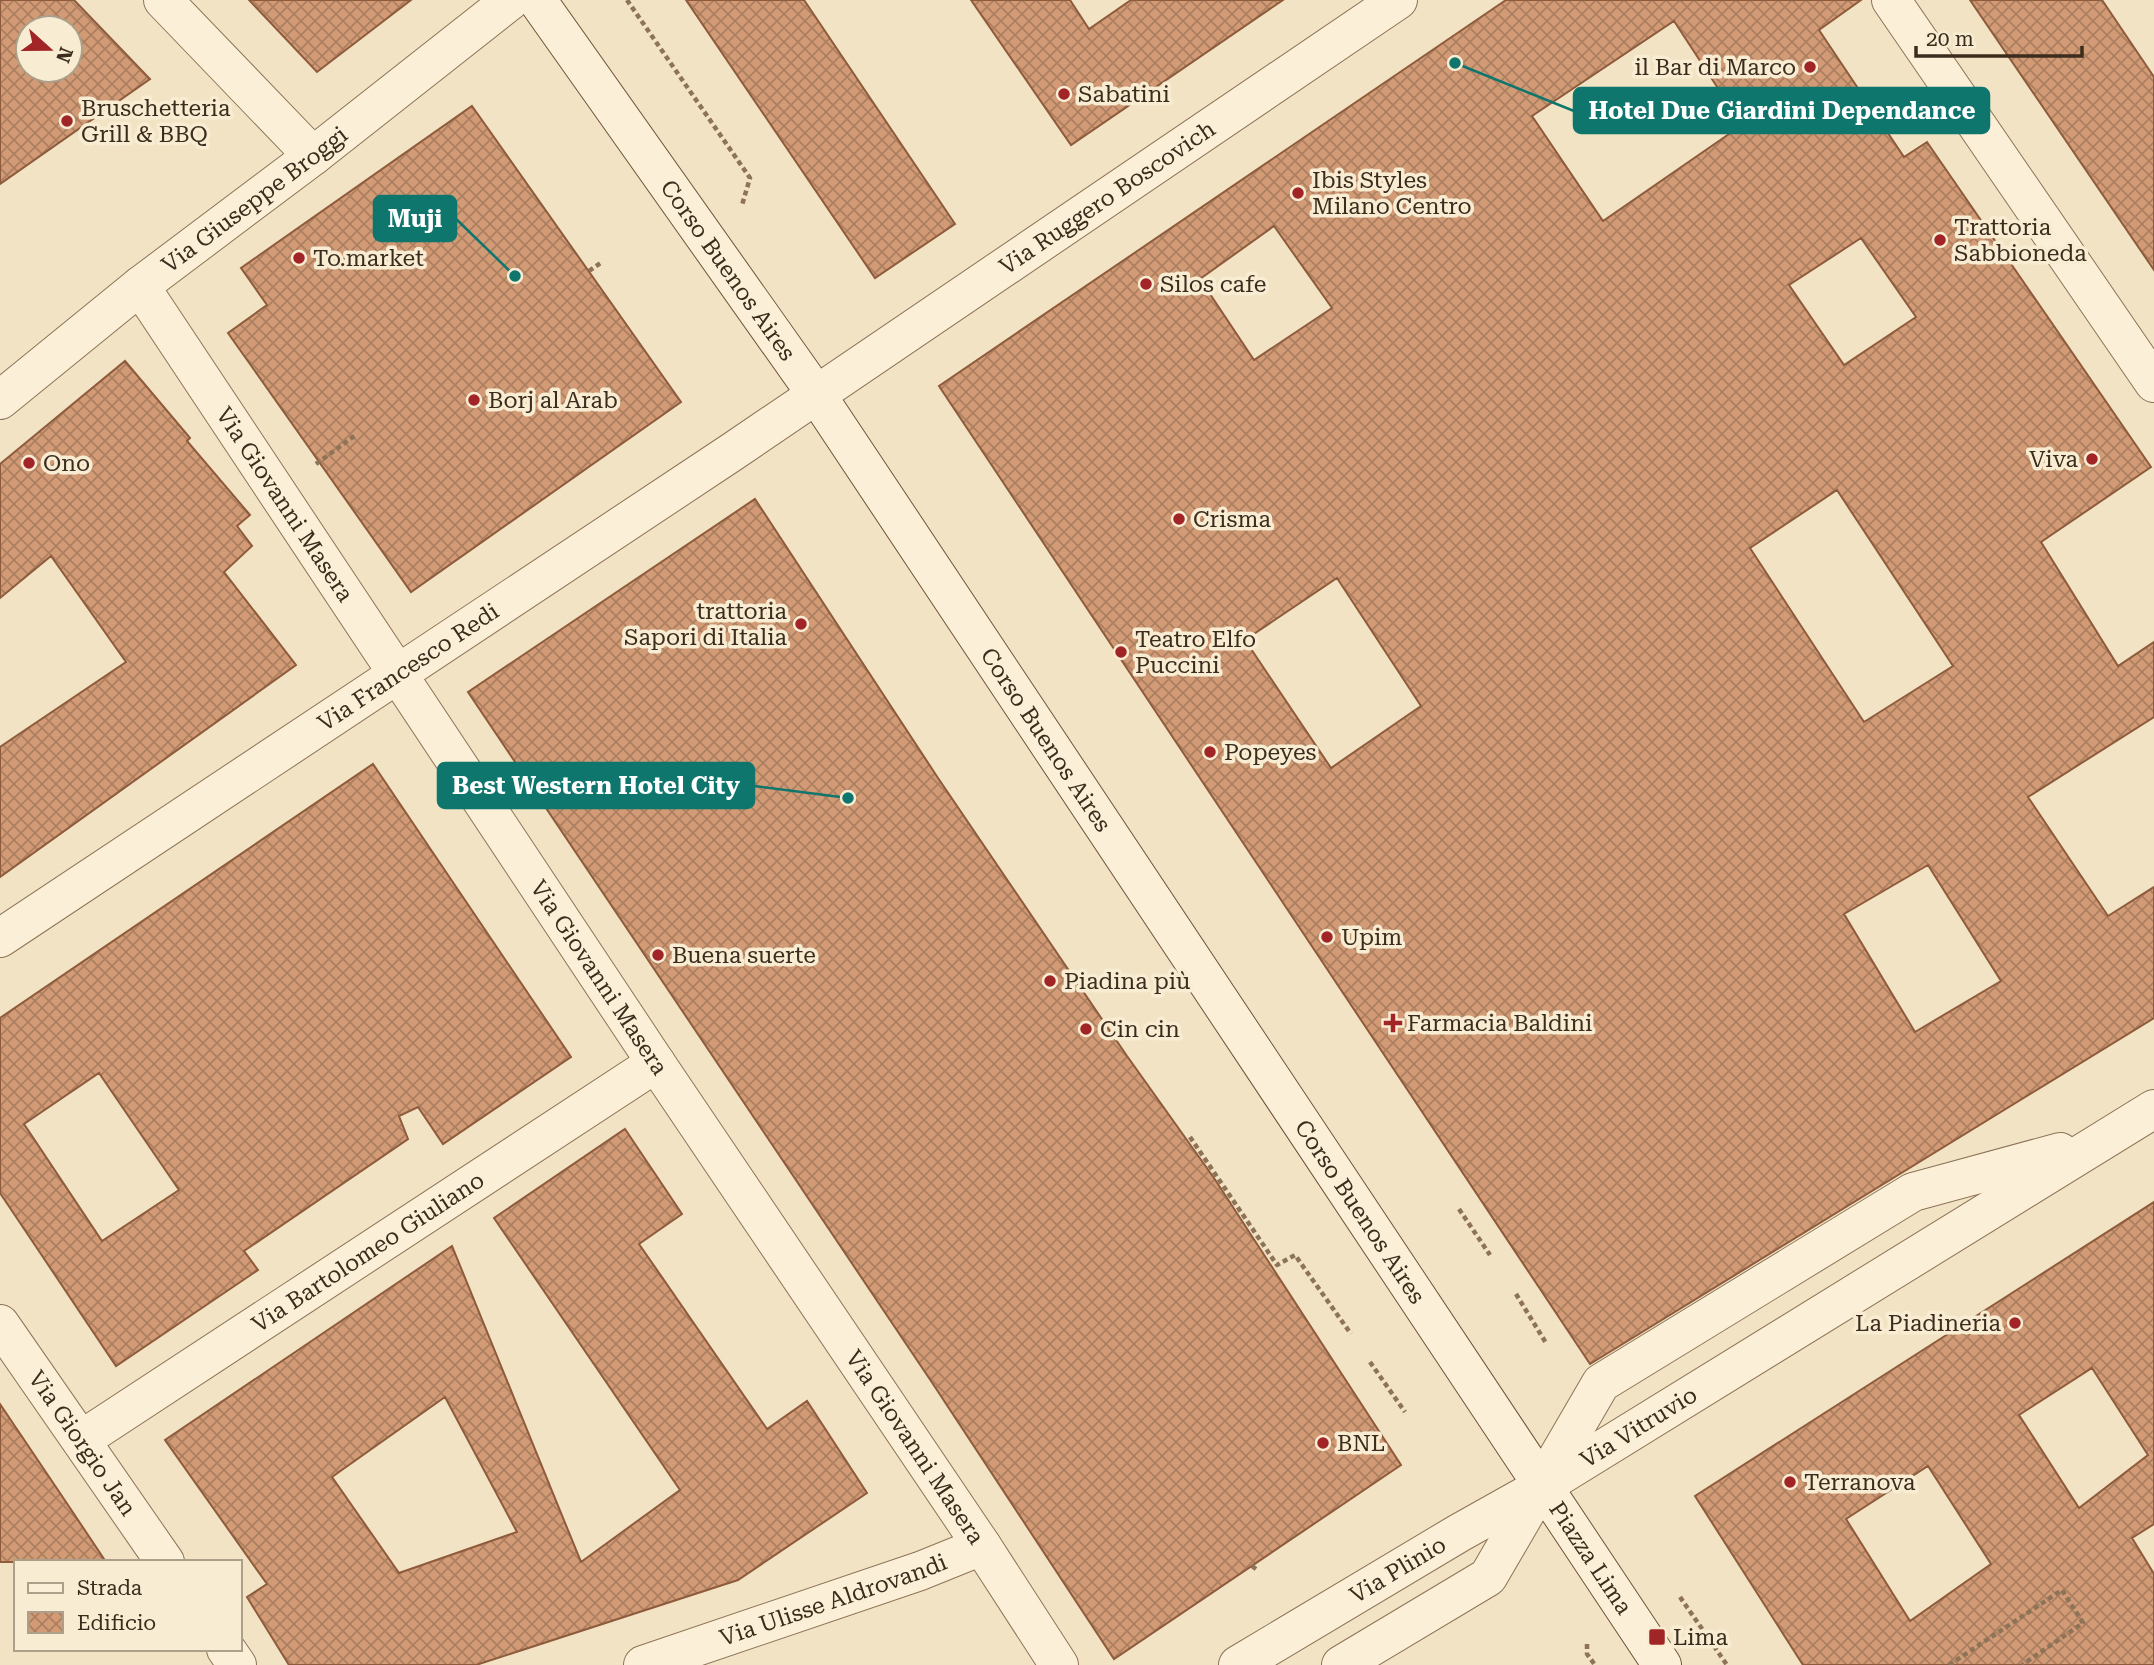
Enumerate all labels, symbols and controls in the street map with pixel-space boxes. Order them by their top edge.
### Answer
north arrow [14,14,84,84]
scale bar [1916,14,2082,58]
text: 20 m [1926,27,1974,51]
text: N [51,44,78,66]
place label: il Bar di Marco [1634,54,1796,81]
marker: il Bar di Marco [1802,59,1818,75]
place label: Sabatini [1078,81,1170,108]
marker: Sabatini [1056,86,1072,102]
callout: Hotel Due Giardini Dependance [1574,88,1989,133]
place label: Bruschetteria Grill & BBQ [81,95,231,148]
text: Hotel Due Giardini Dependance [1588,97,1976,125]
marker: Bruschetteria Grill & BBQ [59,113,75,129]
street label: Via Ruggero Boscovich [994,115,1220,280]
street label: Via Giuseppe Broggi [156,121,353,278]
place label: Ibis Styles Milano Centro [1312,167,1472,220]
street label: Corso Buenos Aires [655,175,801,366]
marker: Ibis Styles Milano Centro [1290,185,1306,201]
callout: Muji [374,196,456,241]
text: Muji [388,205,442,233]
place label: Trattoria Sabbioneda [1954,214,2087,267]
marker: Trattoria Sabbioneda [1932,232,1948,248]
place label: To.market [313,245,424,272]
marker: To.market [291,250,307,266]
place label: Silos cafe [1160,271,1266,298]
marker: Silos cafe [1138,276,1154,292]
place label: Borj al Arab [488,387,618,414]
marker: Borj al Arab [466,392,482,408]
street label: Via Giovanni Masera [211,402,360,607]
place label: Viva [2029,446,2079,473]
place label: Ono [43,450,90,477]
marker: Viva [2084,451,2100,467]
marker: Ono [21,455,37,471]
place label: Crisma [1193,506,1271,533]
marker: Crisma [1171,511,1187,527]
street label: Via Francesco Redi [313,597,504,737]
place label: trattoria Sapori di Italia [624,598,788,651]
marker: trattoria Sapori di Italia [793,616,809,632]
place label: Teatro Elfo Puccini [1135,626,1256,679]
street label: Corso Buenos Aires [975,643,1117,837]
marker: Teatro Elfo Puccini [1113,644,1129,660]
place label: Popeyes [1224,739,1317,766]
marker: Popeyes [1202,744,1218,760]
callout: Best Western Hotel City [438,763,754,808]
text: Best Western Hotel City [452,772,741,800]
street label: Via Giovanni Masera [525,875,674,1080]
place label: Upim [1341,924,1402,951]
marker: Upim [1319,929,1335,945]
place label: Buena suerte [672,942,816,969]
marker: Buena suerte [650,947,666,963]
place label: Piadina più [1064,968,1190,995]
marker: Piadina più [1042,973,1058,989]
place label: Farmacia Baldini [1407,1010,1592,1037]
marker: Farmacia Baldini [1385,1015,1401,1031]
place label: Cin cin [1100,1016,1180,1043]
marker: Cin cin [1078,1021,1094,1037]
street label: Corso Buenos Aires [1289,1115,1431,1309]
street label: Via Bartolomeo Giuliano [247,1166,489,1338]
place label: La Piadineria [1855,1310,2002,1337]
marker: La Piadineria [2007,1315,2023,1331]
street label: Via Giovanni Masera [840,1345,990,1549]
street label: Via Giorgio Jan [23,1366,142,1521]
street label: Via Vitruvio [1575,1381,1702,1473]
place label: BNL [1337,1430,1385,1457]
marker: BNL [1315,1435,1331,1451]
place label: Terranova [1804,1469,1916,1496]
marker: Terranova [1782,1474,1798,1490]
street label: Piazza Lima [1544,1496,1638,1620]
street label: Via Plinio [1345,1531,1451,1609]
street label: Via Ulisse Aldrovandi [716,1548,951,1651]
legend [14,1560,242,1651]
text: Strada [77,1576,143,1600]
text: Edificio [77,1611,156,1635]
place label: Lima [1673,1624,1729,1651]
marker: Lima [1647,1627,1667,1647]

